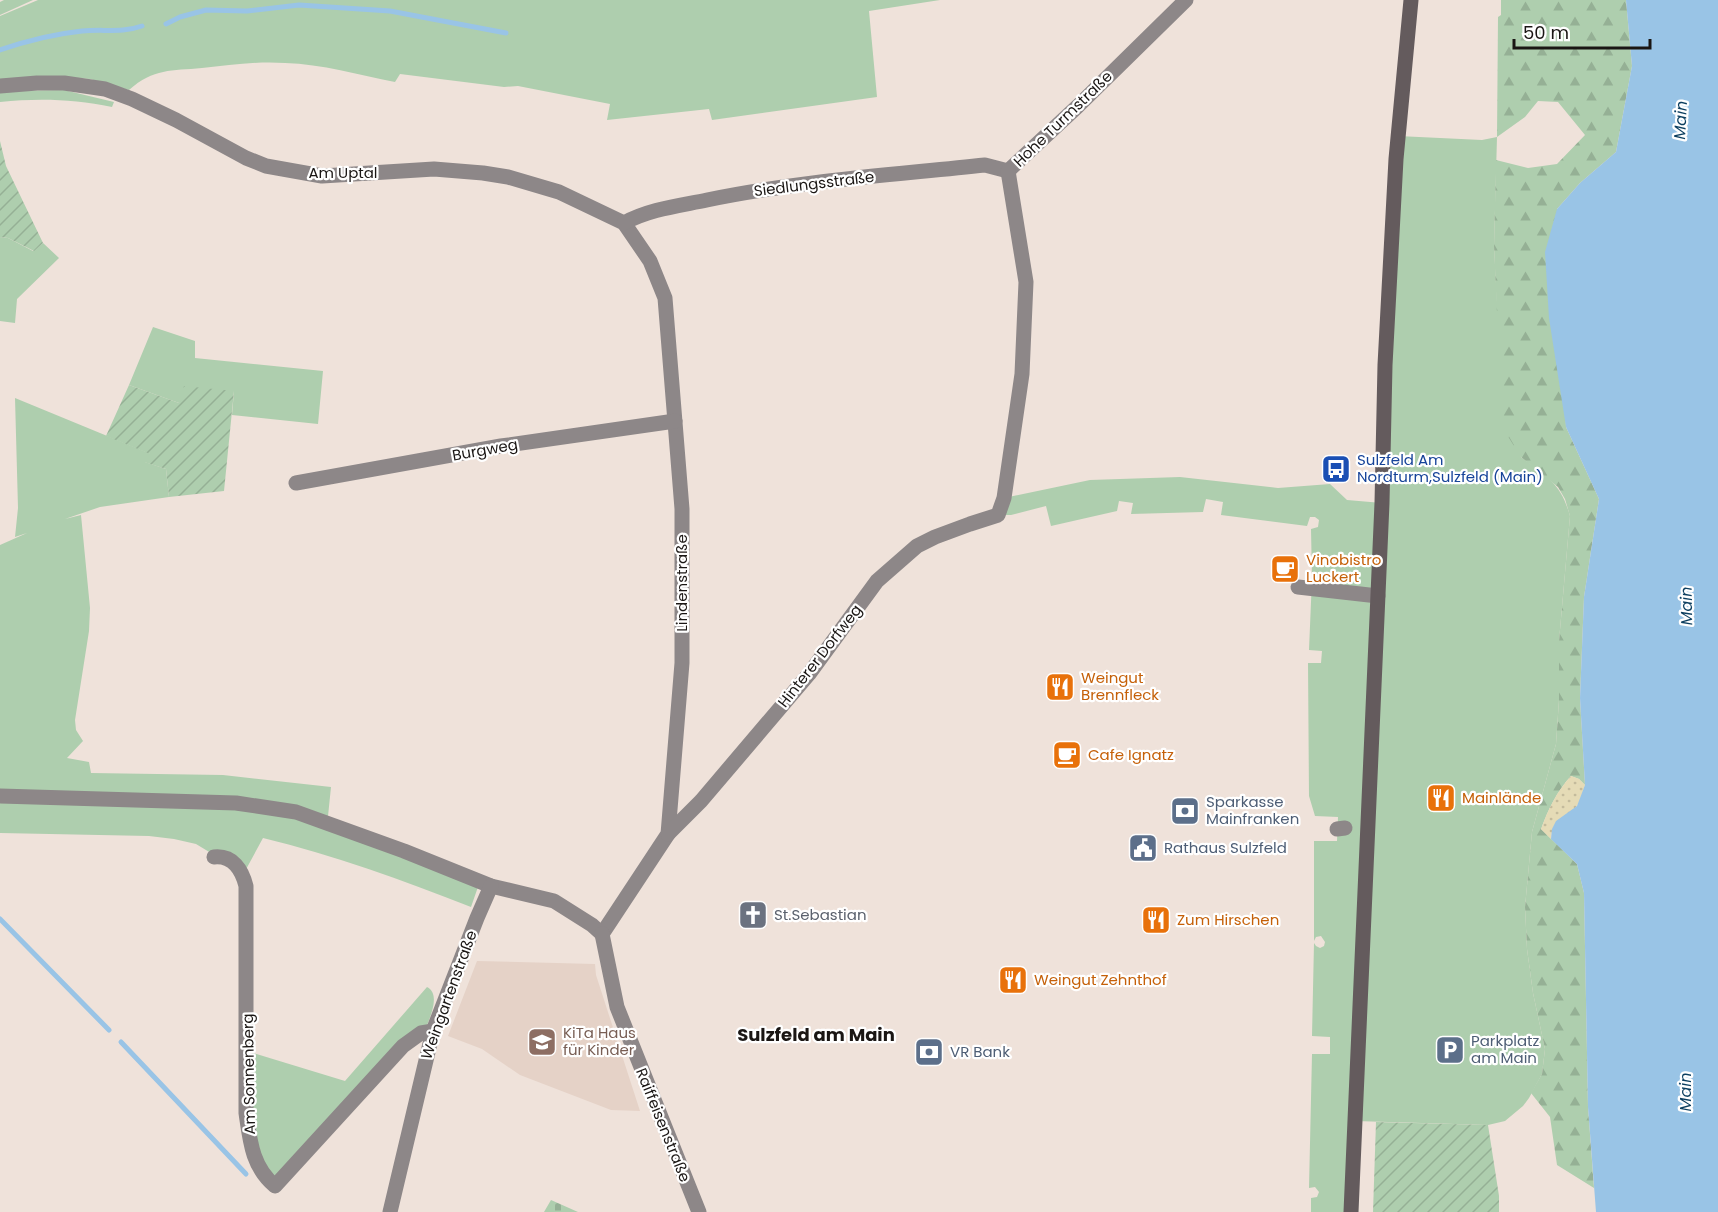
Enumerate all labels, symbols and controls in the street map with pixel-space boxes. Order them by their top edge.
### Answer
scale bar [1514,12,1650,50]
text: 50 m [1523,20,1569,45]
street label: Hohe Turmstraße [1009,66,1117,171]
water label: Main [1668,100,1693,140]
street label: Am Uptal [308,162,378,183]
street label: Siedlungsstraße [752,166,875,201]
street label: Burgweg [450,433,519,466]
place label: Sulzfeld Am Nordturm,Sulzfeld (Main) [1357,449,1543,487]
bus stop icon: Sulzfeld Am Nordturm,Sulzfeld (Main) [1320,453,1352,485]
street label: Lindenstraße [671,534,692,632]
place label: Vinobistro Luckert [1306,549,1381,587]
cafe icon: Vinobistro Luckert [1269,553,1301,585]
water label: Main [1675,586,1698,626]
street label: Hinterer Dorfweg [773,600,866,712]
place label: Weingut Brennfleck [1081,667,1159,705]
restaurant icon: Weingut Brennfleck [1044,671,1076,703]
cafe icon: Cafe Ignatz [1051,739,1083,771]
place label: Cafe Ignatz [1088,744,1174,765]
restaurant icon: Mainlände [1425,782,1457,814]
place label: Mainlände [1462,787,1541,808]
place label: Sparkasse Mainfranken [1206,791,1299,829]
bank icon: Sparkasse Mainfranken [1169,795,1201,827]
public building icon: Rathaus Sulzfeld [1127,832,1159,864]
place label: Rathaus Sulzfeld [1164,837,1287,858]
church icon: St.Sebastian [737,899,769,931]
place label: St.Sebastian [774,904,867,925]
restaurant icon: Zum Hirschen [1140,904,1172,936]
place label: Zum Hirschen [1177,909,1279,930]
street label: Weingartenstraße [415,927,482,1062]
restaurant icon: Weingut Zehnthof [997,964,1029,996]
place label: Weingut Zehnthof [1034,969,1167,990]
street label: Am Sonnenberg [237,1013,260,1135]
place label: KiTa Haus für Kinder [563,1022,636,1060]
district label: Sulzfeld am Main [737,1022,895,1047]
school or university icon: KiTa Haus für Kinder [526,1026,558,1058]
place label: Parkplatz am Main [1471,1030,1540,1068]
parking icon: Parkplatz am Main [1434,1034,1466,1066]
bank icon: VR Bank [913,1036,945,1068]
place label: VR Bank [950,1041,1010,1062]
street label: Raiffeisenstraße [631,1065,696,1185]
water label: Main [1674,1073,1697,1111]

